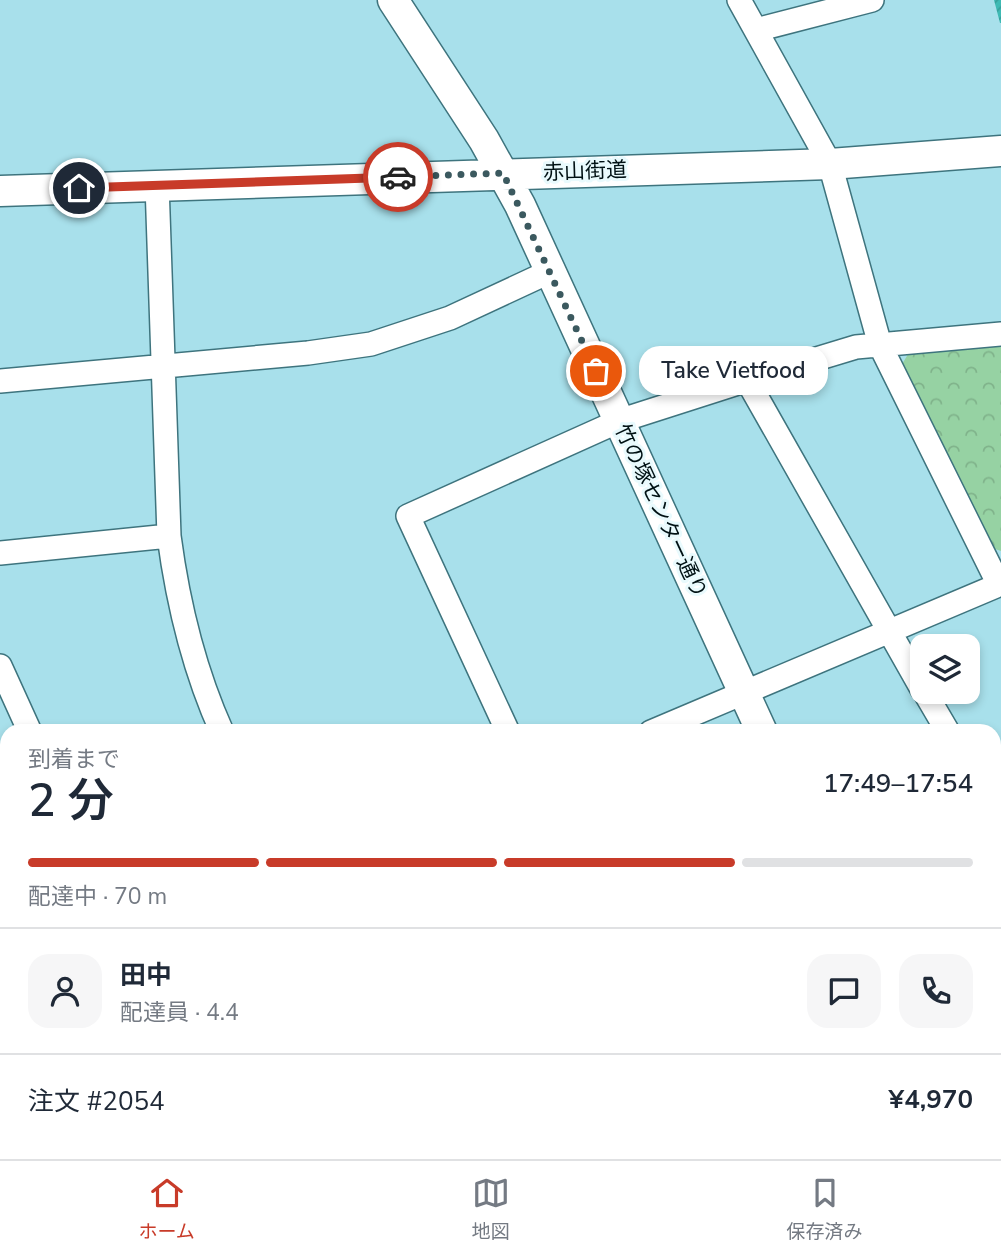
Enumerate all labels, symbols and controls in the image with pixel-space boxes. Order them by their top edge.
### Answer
courier [363,142,433,212]
street label: 赤山街道 [543,156,627,186]
pin [49,158,109,218]
icon: car [379,158,417,196]
icon: home [60,169,98,207]
pin [566,341,626,401]
callout: Take Vietfood [638,346,827,396]
icon: bag [577,352,615,390]
text: Take Vietfood [661,355,806,386]
street label: 竹の塚センター通り [608,419,714,603]
map controls [910,634,980,704]
button: layers [910,634,980,704]
text: 到着まで [28,744,120,775]
text: 17:49–17:54 [823,766,973,801]
text: 2 分 [28,769,114,832]
text: 配達中 · 70 m [28,881,167,912]
button: person [28,954,102,1028]
button: chat [807,954,881,1028]
button: phone [899,954,973,1028]
text: 田中 [120,958,172,993]
text: 配達員 · 4.4 [120,997,239,1028]
text: ¥4,970 [889,1082,973,1117]
text: 注文 #2054 [28,1084,165,1119]
tab: ホーム [138,1174,195,1245]
tab: 地図 [472,1174,510,1245]
tab: 保存済み [787,1174,863,1245]

